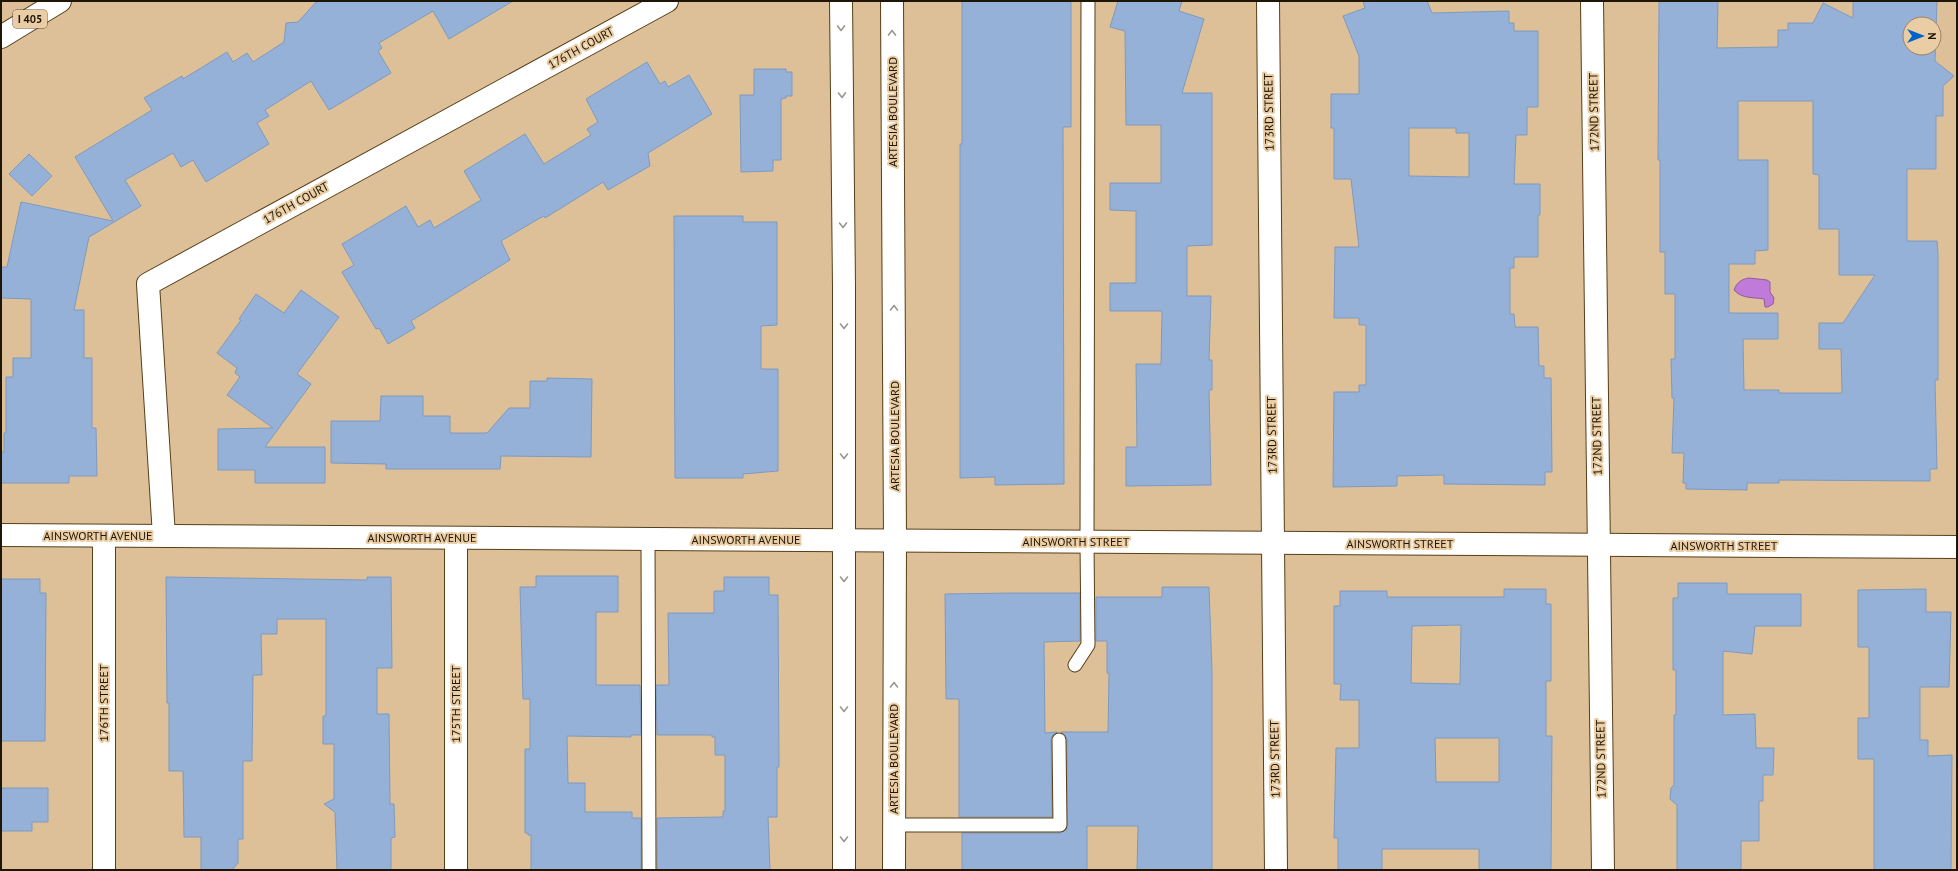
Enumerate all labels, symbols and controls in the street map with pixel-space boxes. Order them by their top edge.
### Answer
road number: I 405 [13,10,47,28]
north arrow [1902,16,1942,56]
street label: 176TH COURT [545,23,617,72]
one-way arrow [837,25,845,31]
one-way arrow [888,30,896,36]
text: N [1925,32,1939,40]
street label: ARTESIA BOULEVARD [885,57,900,167]
street label: 172ND STREET [1585,72,1602,151]
street label: 173RD STREET [1260,73,1277,151]
one-way arrow [838,92,846,98]
street label: 176TH COURT [260,178,332,227]
one-way arrow [839,222,847,228]
one-way arrow [890,305,898,311]
one-way arrow [840,323,848,329]
street label: ARTESIA BOULEVARD [887,381,902,491]
street label: 173RD STREET [1263,396,1280,474]
street label: 172ND STREET [1588,396,1605,475]
one-way arrow [840,453,848,459]
street label: AINSWORTH AVENUE [44,528,152,543]
street label: AINSWORTH AVENUE [368,530,476,545]
street label: AINSWORTH AVENUE [692,532,800,547]
street label: AINSWORTH STREET [1023,534,1130,549]
street label: AINSWORTH STREET [1347,536,1454,551]
street label: AINSWORTH STREET [1671,538,1778,553]
one-way arrow [840,576,848,582]
street label: 176TH STREET [96,664,111,742]
street label: 175TH STREET [448,665,463,743]
one-way arrow [890,682,898,688]
street label: ARTESIA BOULEVARD [886,704,901,814]
one-way arrow [840,706,848,712]
street label: 172ND STREET [1592,719,1609,798]
street label: 173RD STREET [1266,720,1283,798]
one-way arrow [840,836,848,842]

